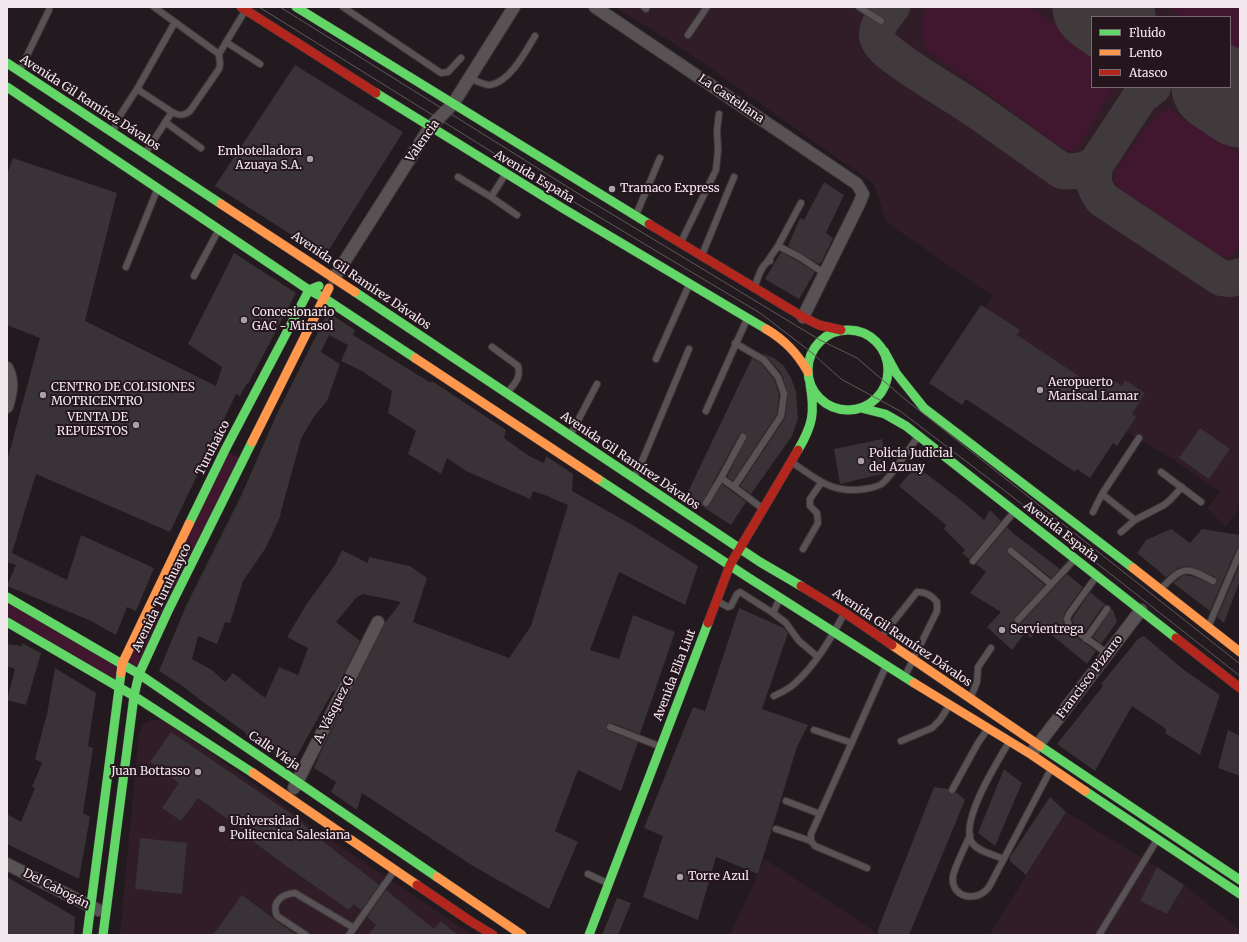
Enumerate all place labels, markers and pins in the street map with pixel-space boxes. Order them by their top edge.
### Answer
place label: Embotelladora Azuaya S.A. [218,145,302,173]
marker: Embotelladora Azuaya S.A. [305,154,315,164]
place label: Tramaco Express [620,182,720,196]
marker: Tramaco Express [607,184,617,194]
place label: Concesionario GAC - Mirasol [252,306,334,334]
marker: Concesionario GAC - Mirasol [239,315,249,325]
place label: Aeropuerto Mariscal Lamar [1048,376,1139,404]
place label: CENTRO DE COLISIONES MOTRICENTRO [51,381,195,409]
marker: Aeropuerto Mariscal Lamar [1035,385,1045,395]
marker: CENTRO DE COLISIONES MOTRICENTRO [38,390,48,400]
place label: VENTA DE REPUESTOS [57,411,128,439]
marker: VENTA DE REPUESTOS [131,420,141,430]
place label: Policia Judicial del Azuay [869,447,953,475]
marker: Policia Judicial del Azuay [856,456,866,466]
place label: Servientrega [1010,623,1084,637]
marker: Servientrega [997,625,1007,635]
place label: Juan Bottasso [111,765,190,779]
marker: Juan Bottasso [193,767,203,777]
place label: Universidad Politecnica Salesiana [230,815,350,843]
marker: Universidad Politecnica Salesiana [217,824,227,834]
place label: Torre Azul [688,870,749,884]
marker: Torre Azul [675,872,685,882]

